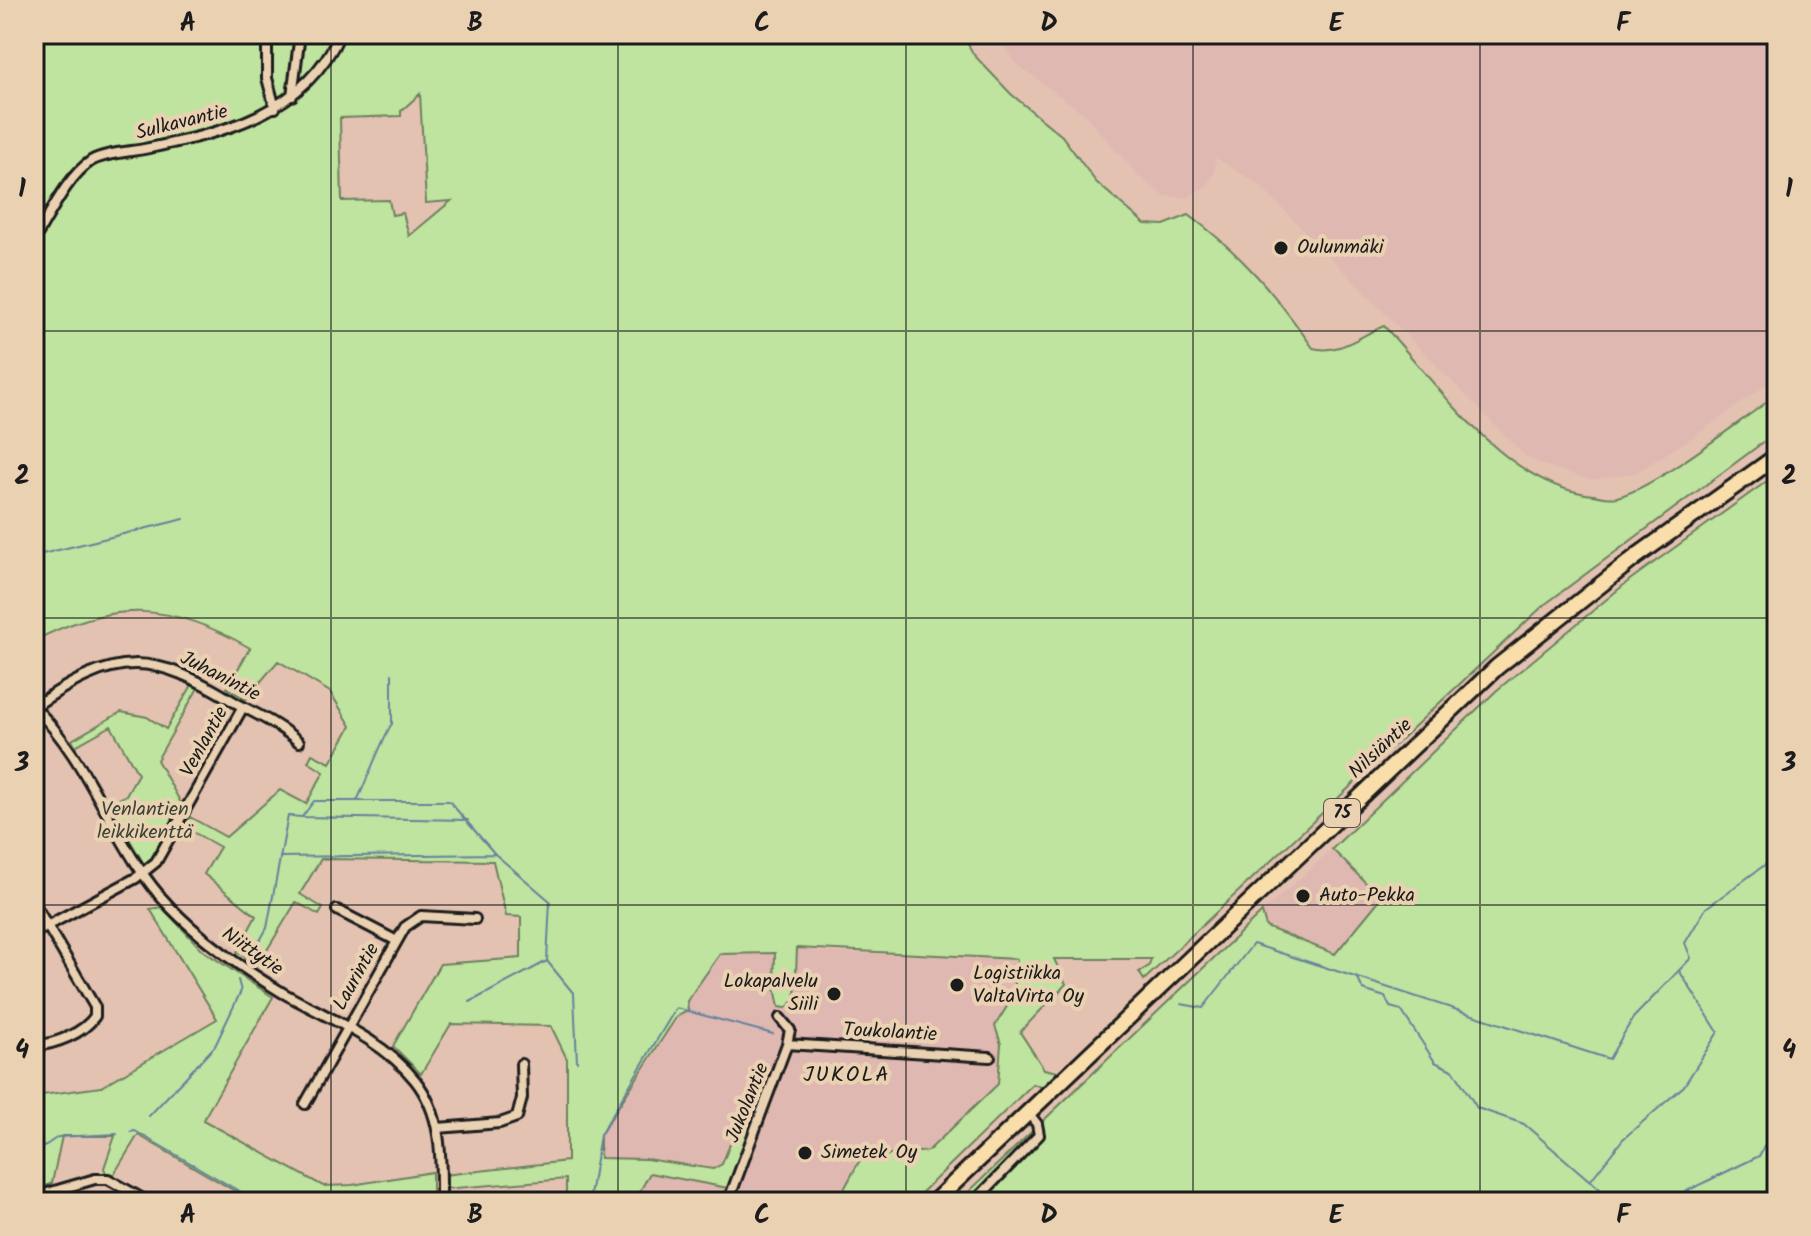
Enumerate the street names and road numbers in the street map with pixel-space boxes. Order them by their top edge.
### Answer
street label: Sulkavantie [133,96,231,150]
street label: Juhanintie [174,643,266,711]
street label: Venlantie [172,701,238,783]
street label: Nilsiäntie [1342,711,1420,787]
road number: 75 [1324,799,1360,827]
street label: Niittytie [214,919,290,985]
street label: Laurintie [325,937,389,1017]
street label: Toukolantie [842,1015,938,1051]
street label: Jukolantie [717,1058,779,1148]

